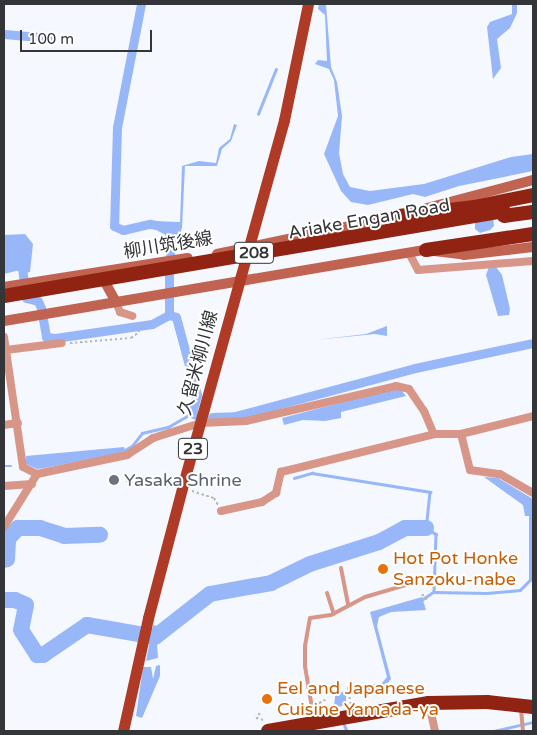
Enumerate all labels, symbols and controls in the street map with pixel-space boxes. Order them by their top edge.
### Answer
scale bar [22,20,155,52]
text: 100 m [28,30,74,48]
street label: Ariake Engan Road [286,194,452,244]
street label: 柳川筑後線 [122,227,214,263]
road number: 208 [233,240,275,266]
street label: 久留米柳川線 [174,308,222,418]
road number: 23 [177,436,209,462]
place label: Yasaka Shrine [124,469,242,491]
marker: Yasaka Shrine [108,474,120,486]
place label: Hot Pot Honke Sanzoku-nabe [393,548,518,590]
marker: Hot Pot Honke Sanzoku-nabe [377,563,389,575]
place label: Eel and Japanese Cuisine Yamada-ya [277,678,439,721]
marker: Eel and Japanese Cuisine Yamada-ya [261,693,273,705]

